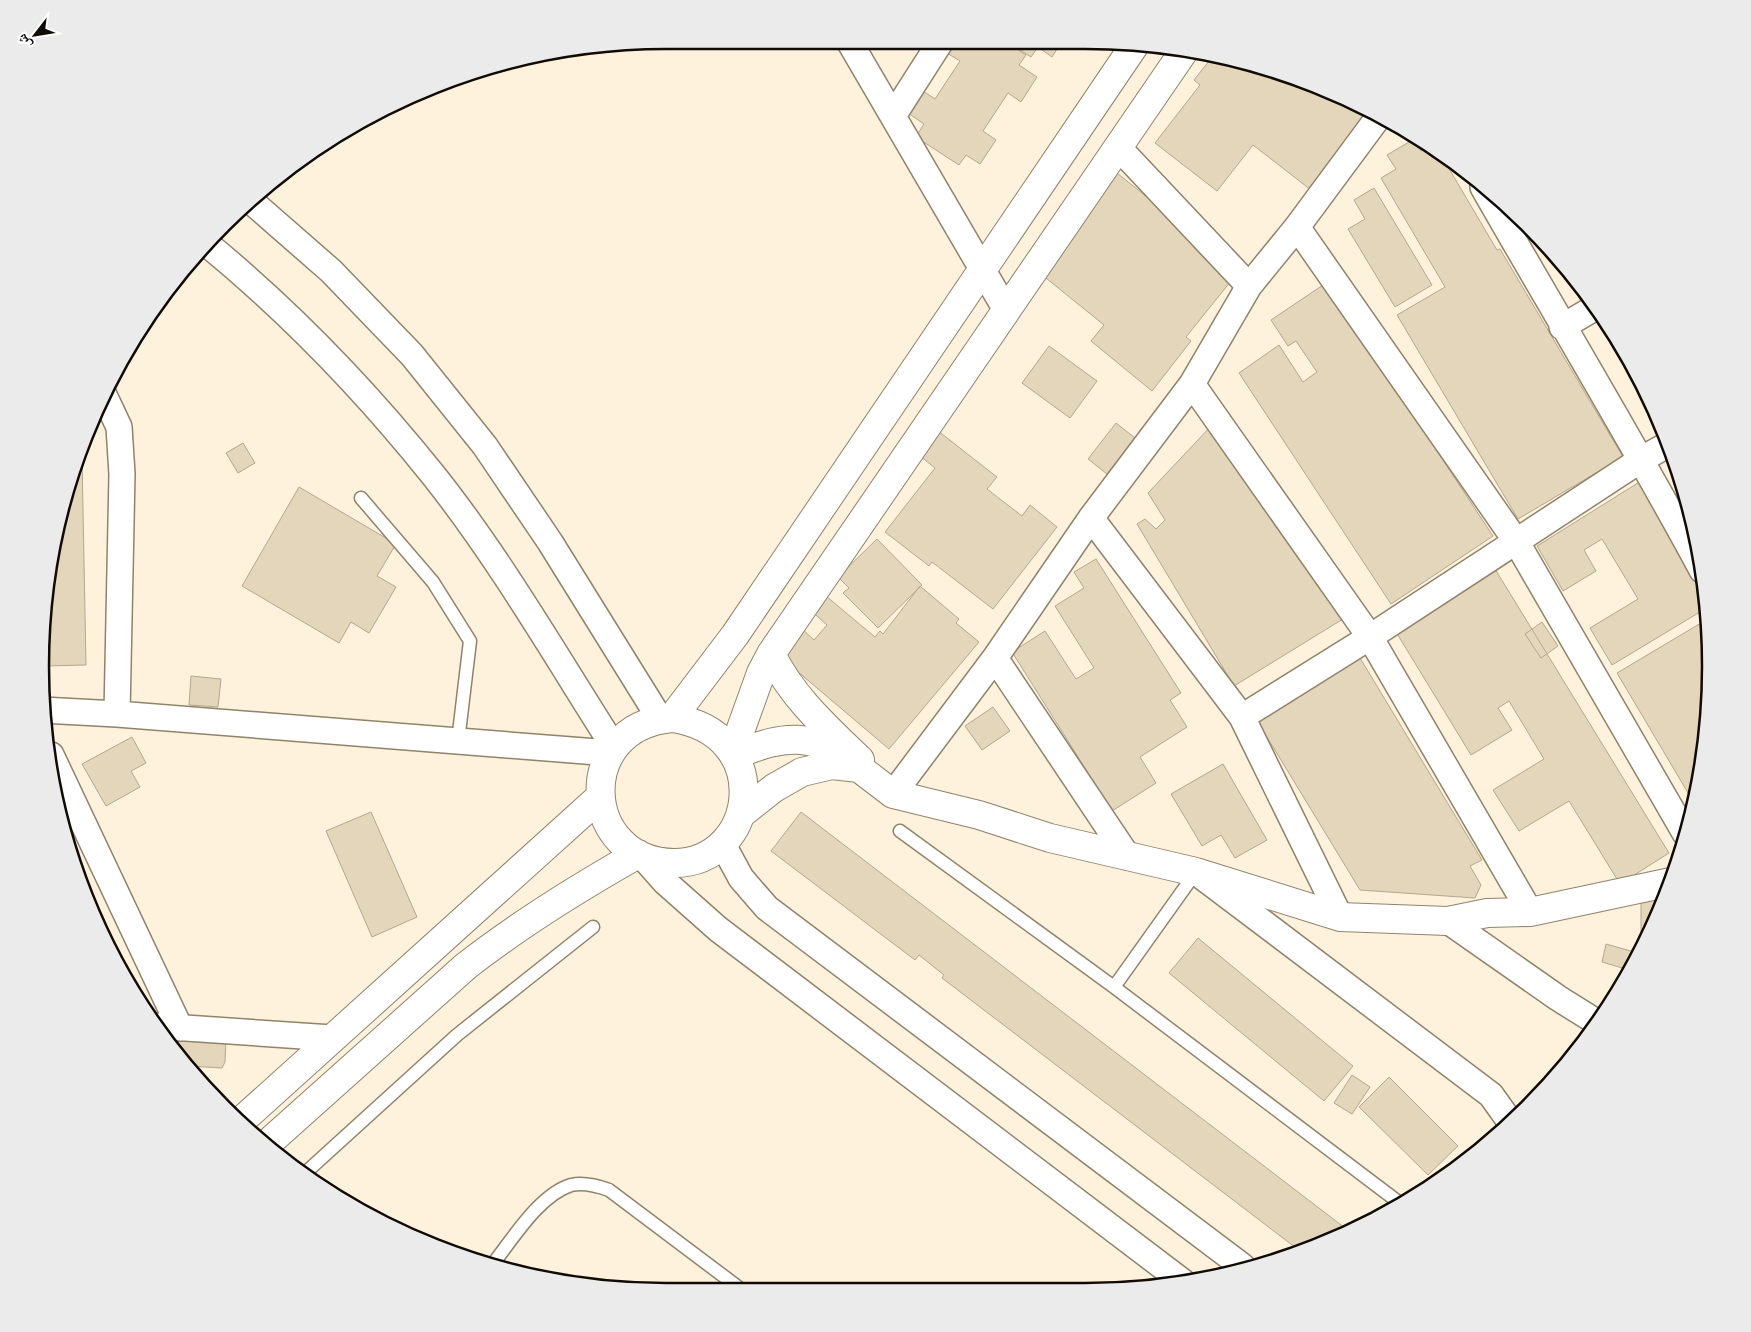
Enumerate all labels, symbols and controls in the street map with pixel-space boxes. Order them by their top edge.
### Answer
north arrow [10,10,60,60]
text: ش [11,28,40,53]

